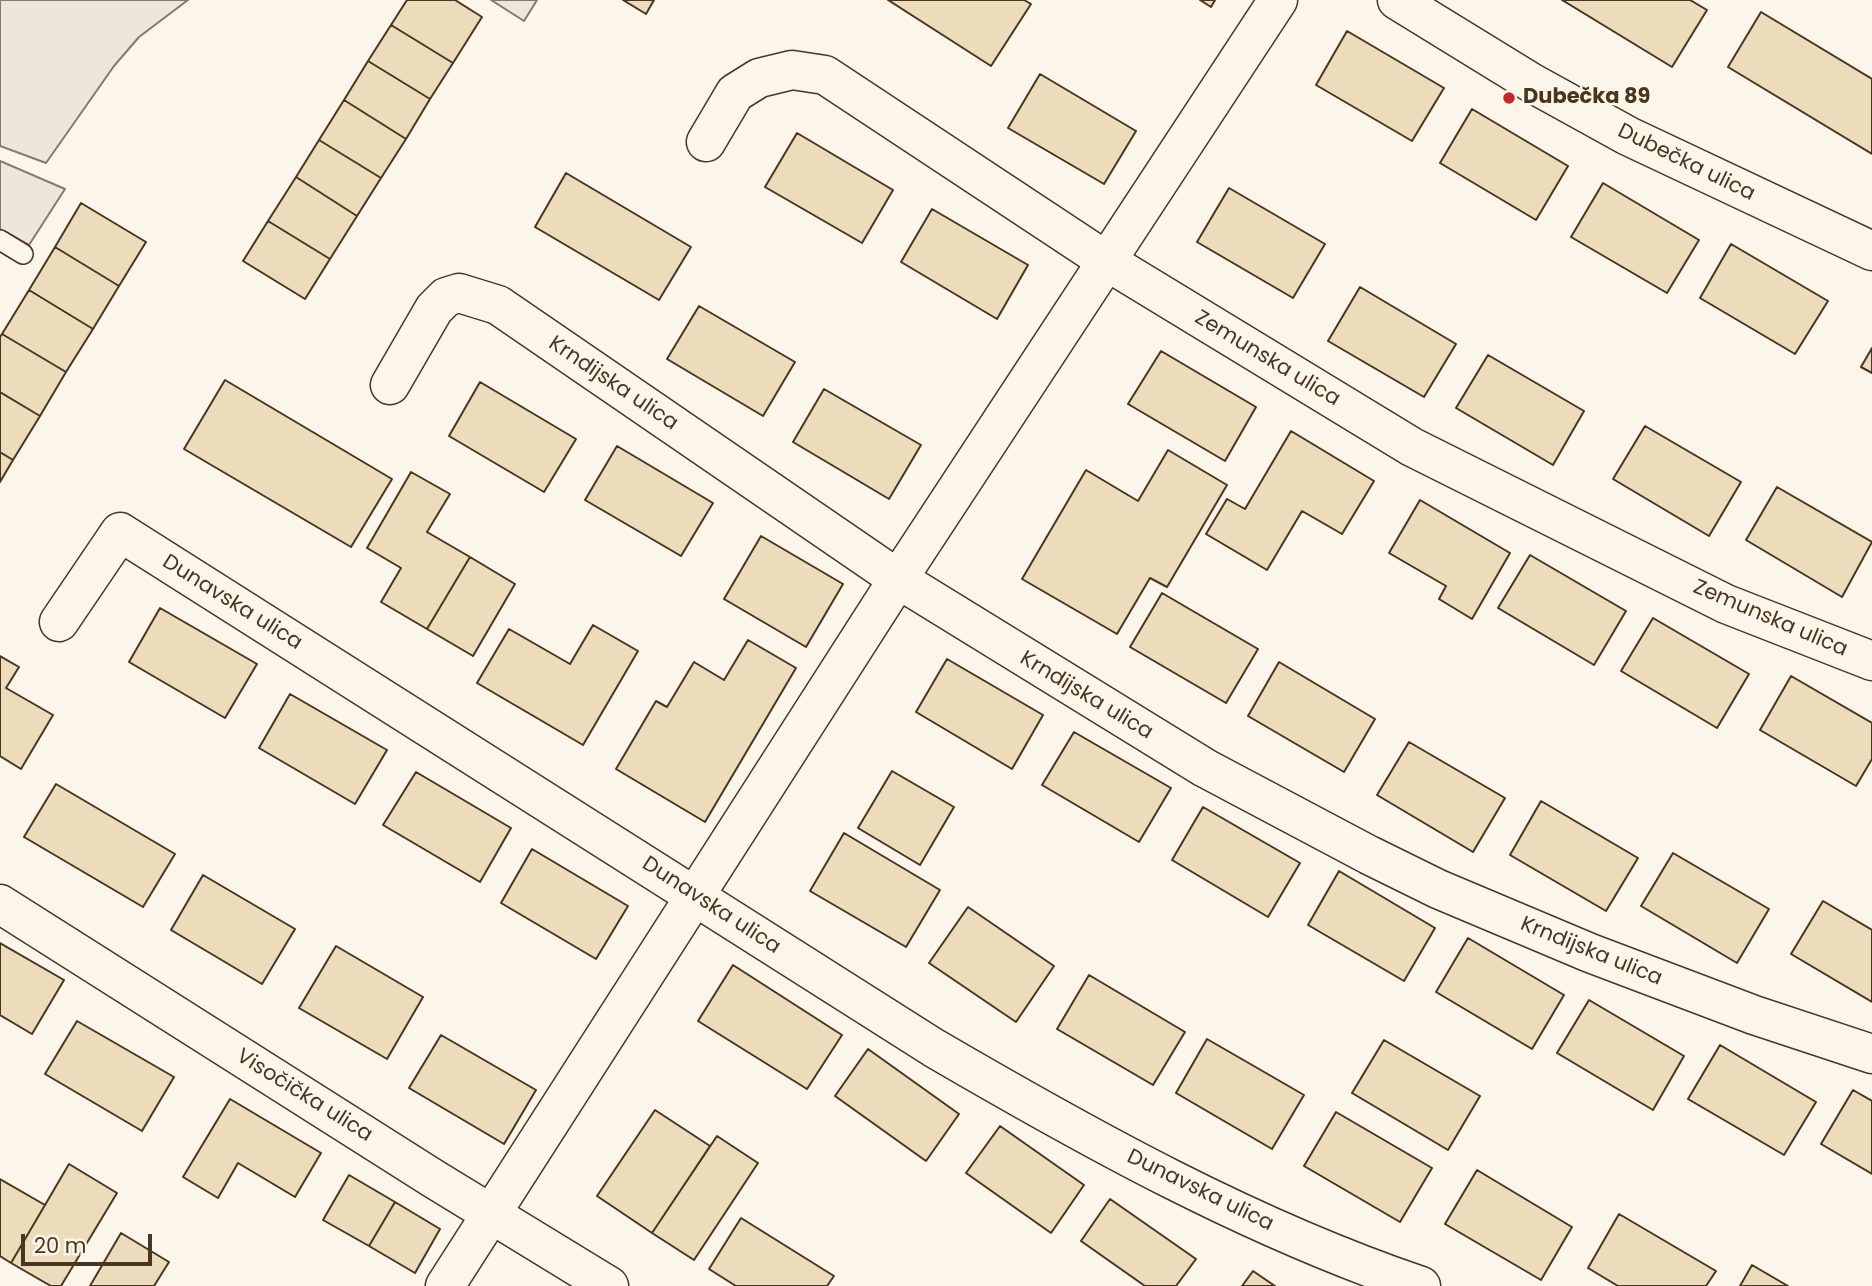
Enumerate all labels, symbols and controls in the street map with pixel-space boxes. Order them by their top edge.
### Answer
place label: Dubečka 89 [1523,85,1651,111]
marker: Dubečka 89 [1501,90,1517,106]
street label: Dubečka ulica [1613,119,1759,207]
street label: Zemunska ulica [1190,306,1344,412]
street label: Krndijska ulica [543,331,683,437]
street label: Dunavska ulica [157,550,307,656]
street label: Zemunska ulica [1689,575,1851,663]
street label: Krndijska ulica [1015,646,1157,746]
street label: Dunavska ulica [637,852,785,960]
street label: Krndijska ulica [1516,912,1666,992]
street label: Visočička ulica [231,1044,377,1148]
street label: Dunavska ulica [1123,1145,1277,1237]
scale bar [24,1220,156,1264]
text: 20 m [34,1231,87,1260]

